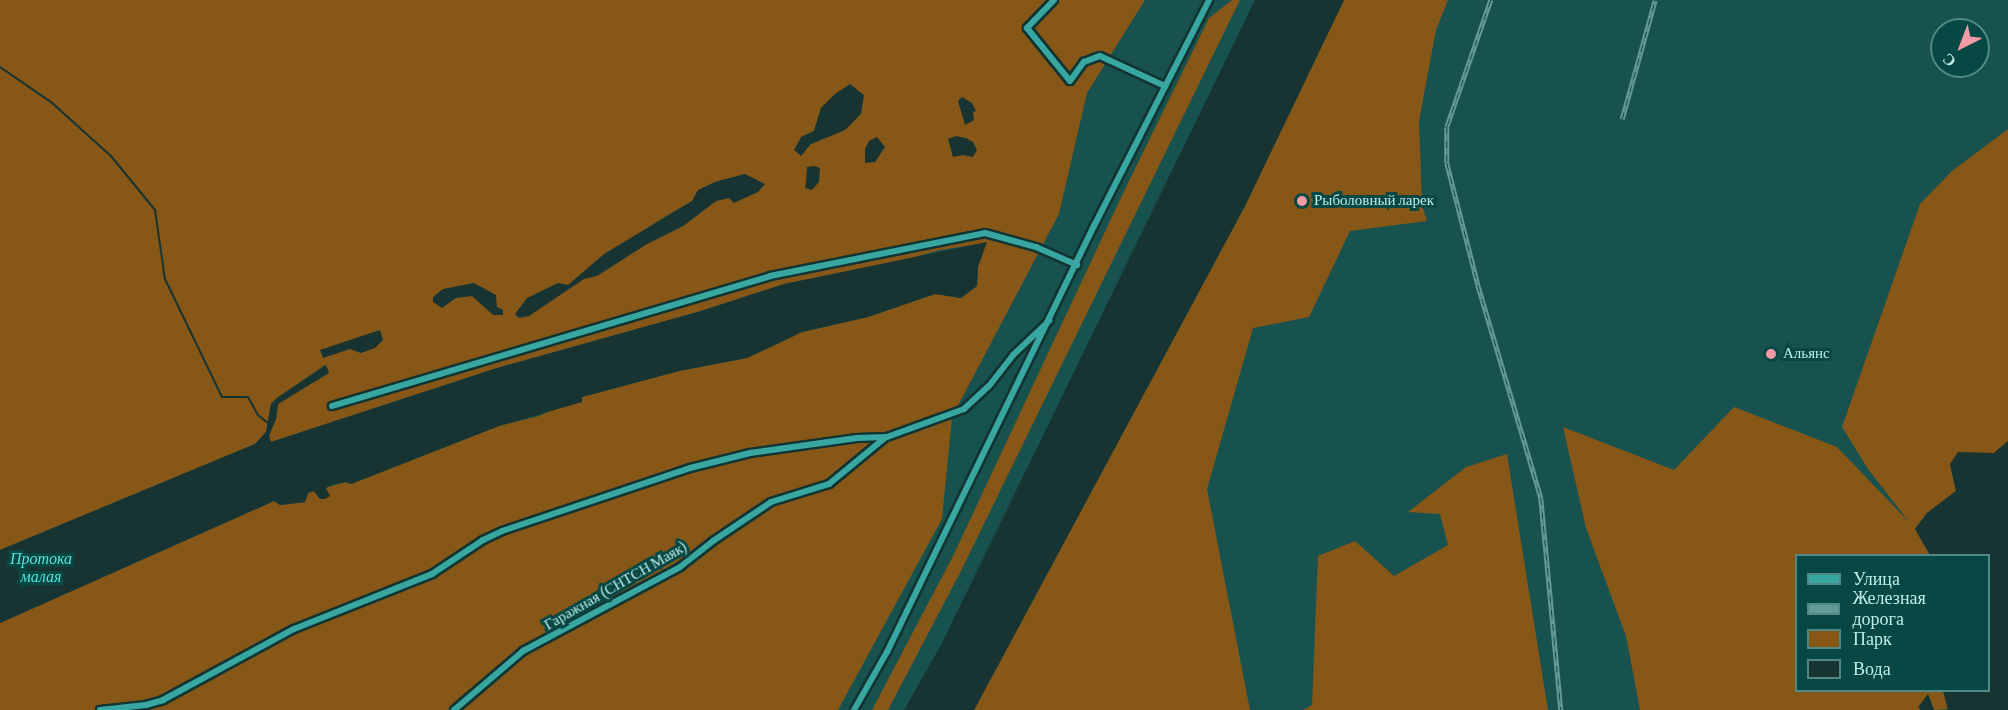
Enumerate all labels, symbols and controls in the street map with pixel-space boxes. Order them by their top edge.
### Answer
north arrow [1930,18,1990,78]
text: С [1939,50,1959,70]
place label: Рыболовный ларек [1314,192,1434,210]
marker: Рыболовный ларек [1295,194,1309,208]
place label: Альянс [1783,345,1830,363]
marker: Альянс [1764,347,1778,361]
street label: Гаражная (СНТСН Маяк) [541,538,691,634]
water label: Протока малая [10,549,72,587]
legend [1795,554,1990,692]
text: Улица [1853,569,1900,589]
text: Железная дорога [1852,588,1926,629]
text: Парк [1853,629,1892,649]
text: Вода [1853,659,1891,679]

